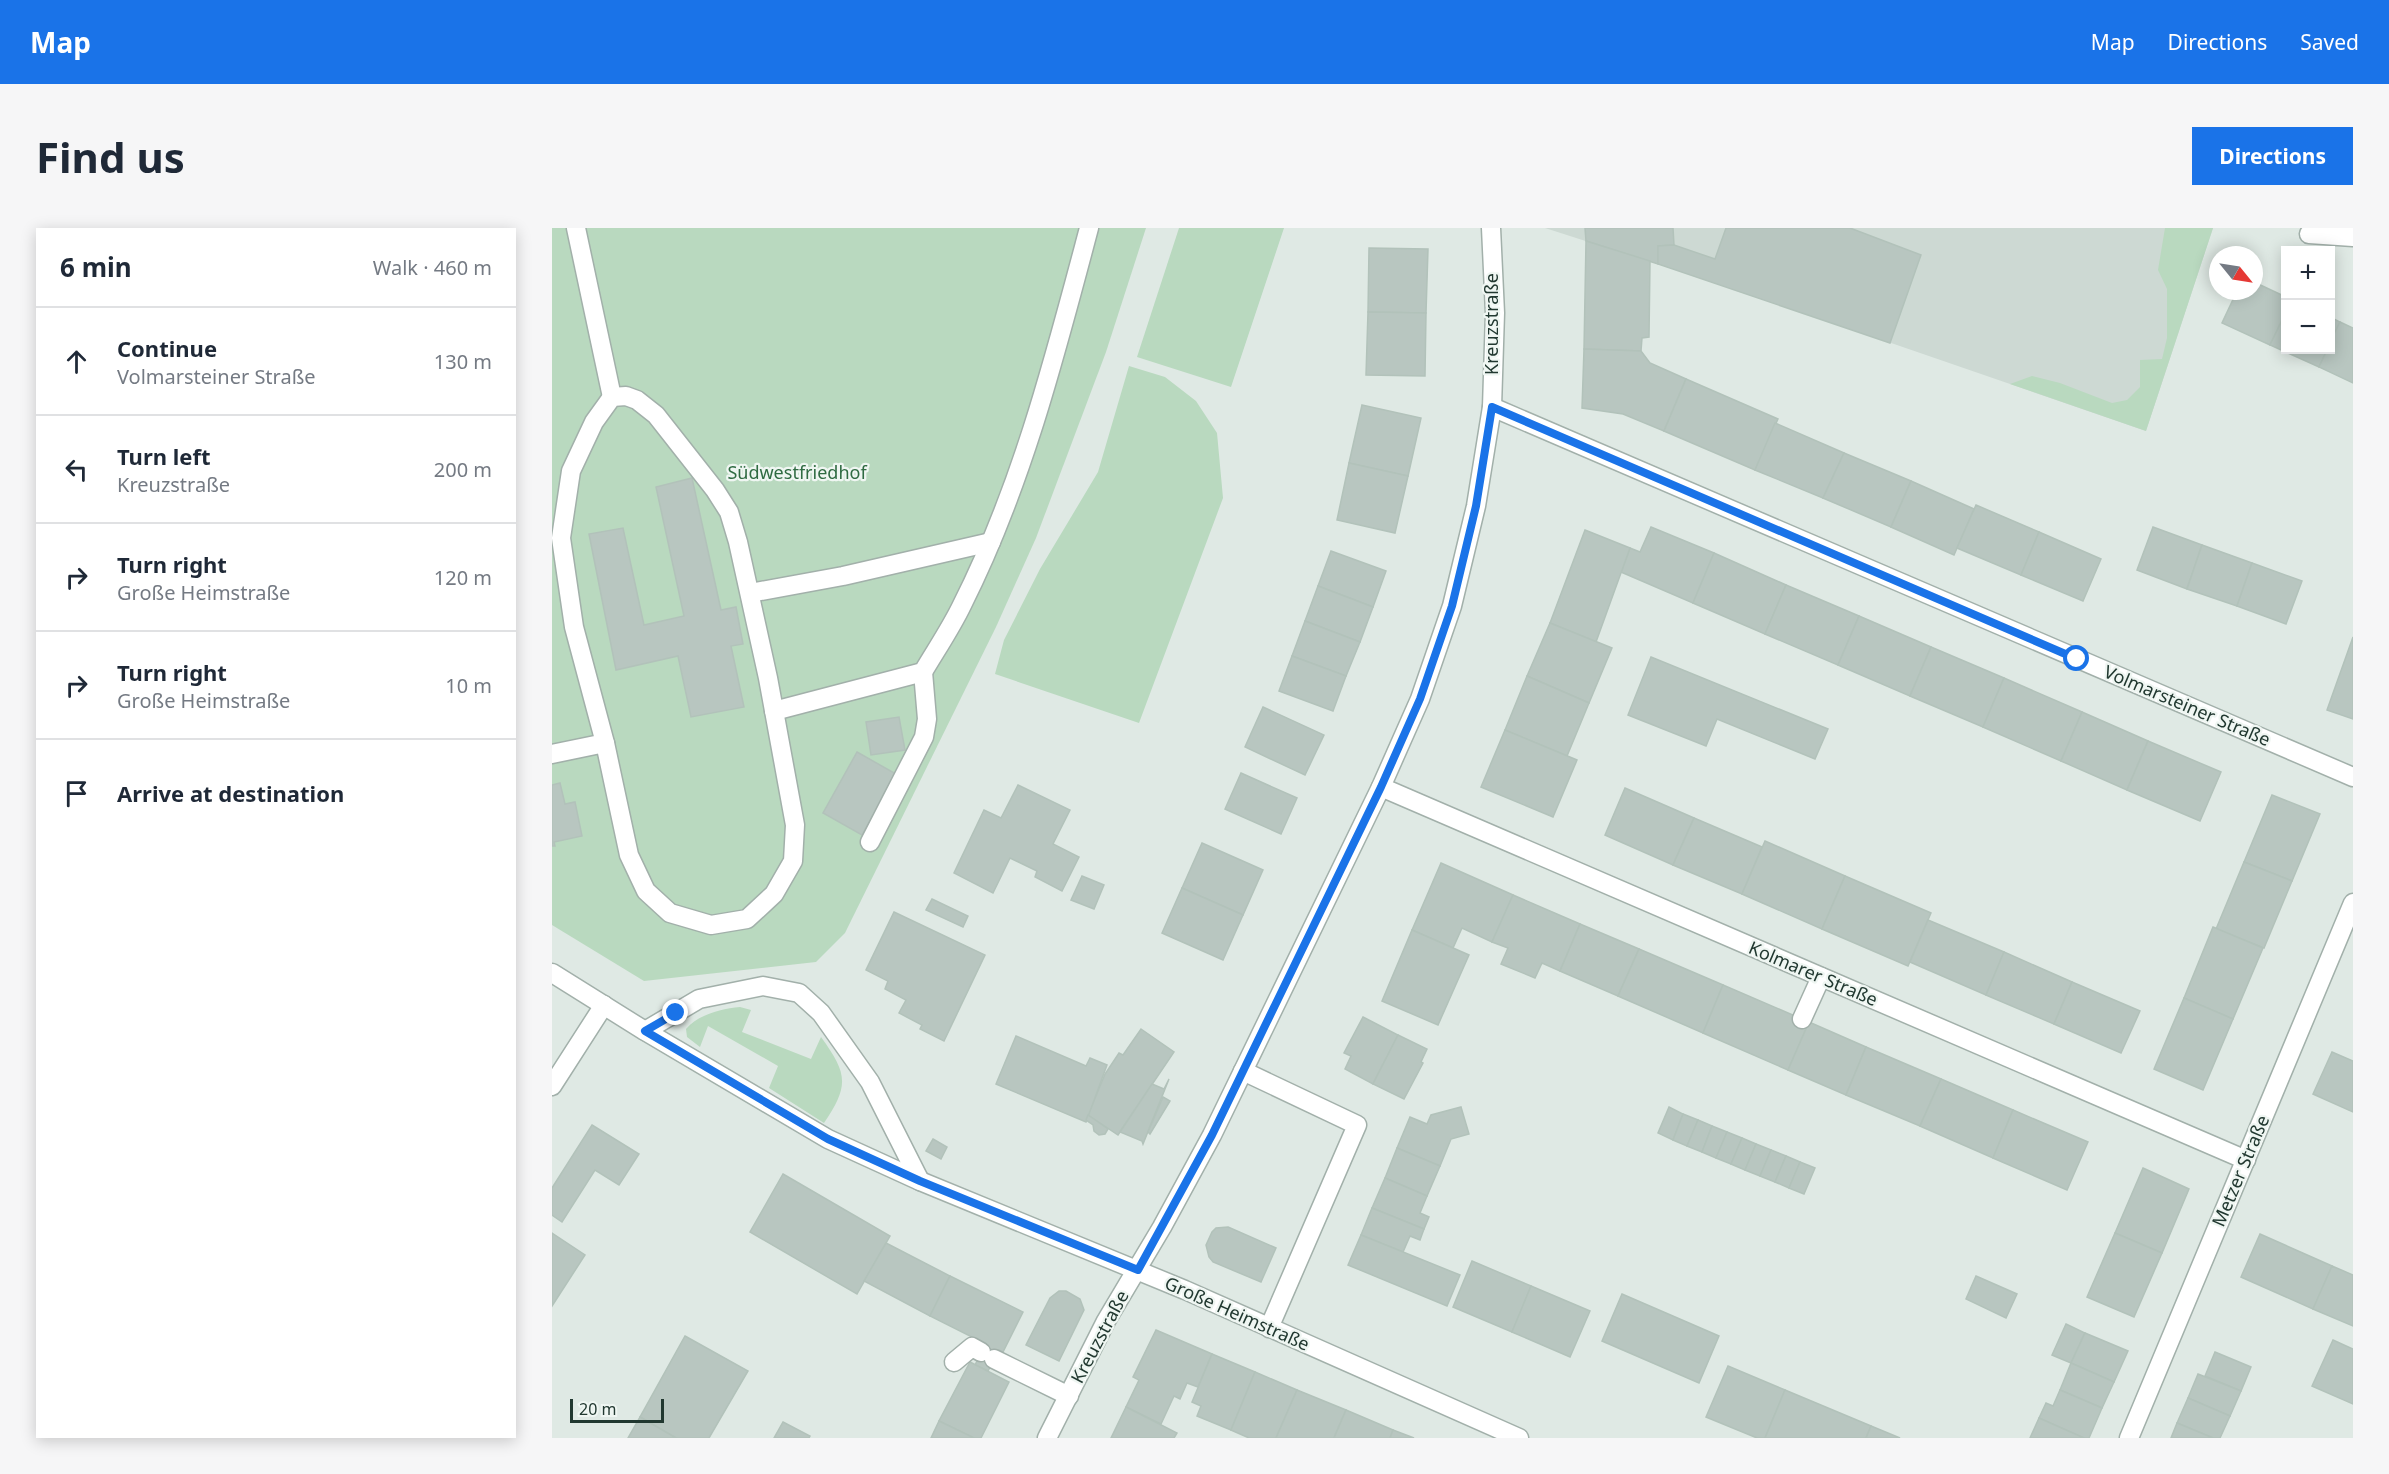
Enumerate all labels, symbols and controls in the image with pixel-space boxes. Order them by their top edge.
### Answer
text: Map [30,23,91,61]
text: Map [2091,28,2135,56]
text: Directions [2168,28,2267,56]
text: Saved [2300,28,2359,56]
button: Directions [2192,127,2353,185]
text: Find us [36,128,185,185]
north arrow [2209,246,2263,300]
map controls [2281,246,2335,354]
button: + [2281,246,2335,300]
text: 6 min [60,249,132,285]
text: Walk · 460 m [373,254,492,281]
street label: Kreuzstraße [1479,273,1503,375]
button: − [2281,300,2335,354]
text: Continue [117,333,217,363]
icon: ahead [60,345,93,378]
text: 130 m [434,348,492,375]
text: Volmarsteiner Straße [117,363,316,390]
text: Turn left [117,441,211,471]
icon: left [60,453,93,486]
text: 200 m [434,456,492,483]
park label: Südwestfriedhof [727,460,867,484]
text: Kreuzstraße [117,471,230,498]
text: Turn right [117,549,227,579]
icon: right [60,561,93,594]
text: 120 m [434,564,492,591]
text: Große Heimstraße [117,579,290,606]
route start [2063,645,2089,671]
text: Turn right [117,657,227,687]
street label: Volmarsteiner Straße [2100,659,2274,751]
icon: right [60,669,93,702]
text: 10 m [445,672,492,699]
text: Große Heimstraße [117,687,290,714]
icon: arrive [60,777,93,810]
text: Arrive at destination [117,778,344,808]
street label: Kolmarer Straße [1745,935,1882,1011]
route end [662,999,688,1025]
street label: Metzer Straße [2206,1111,2274,1230]
street label: Große Heimstraße [1161,1270,1314,1356]
street label: Kreuzstraße [1065,1286,1134,1387]
scale bar [570,1396,664,1424]
text: 20 m [579,1398,616,1420]

